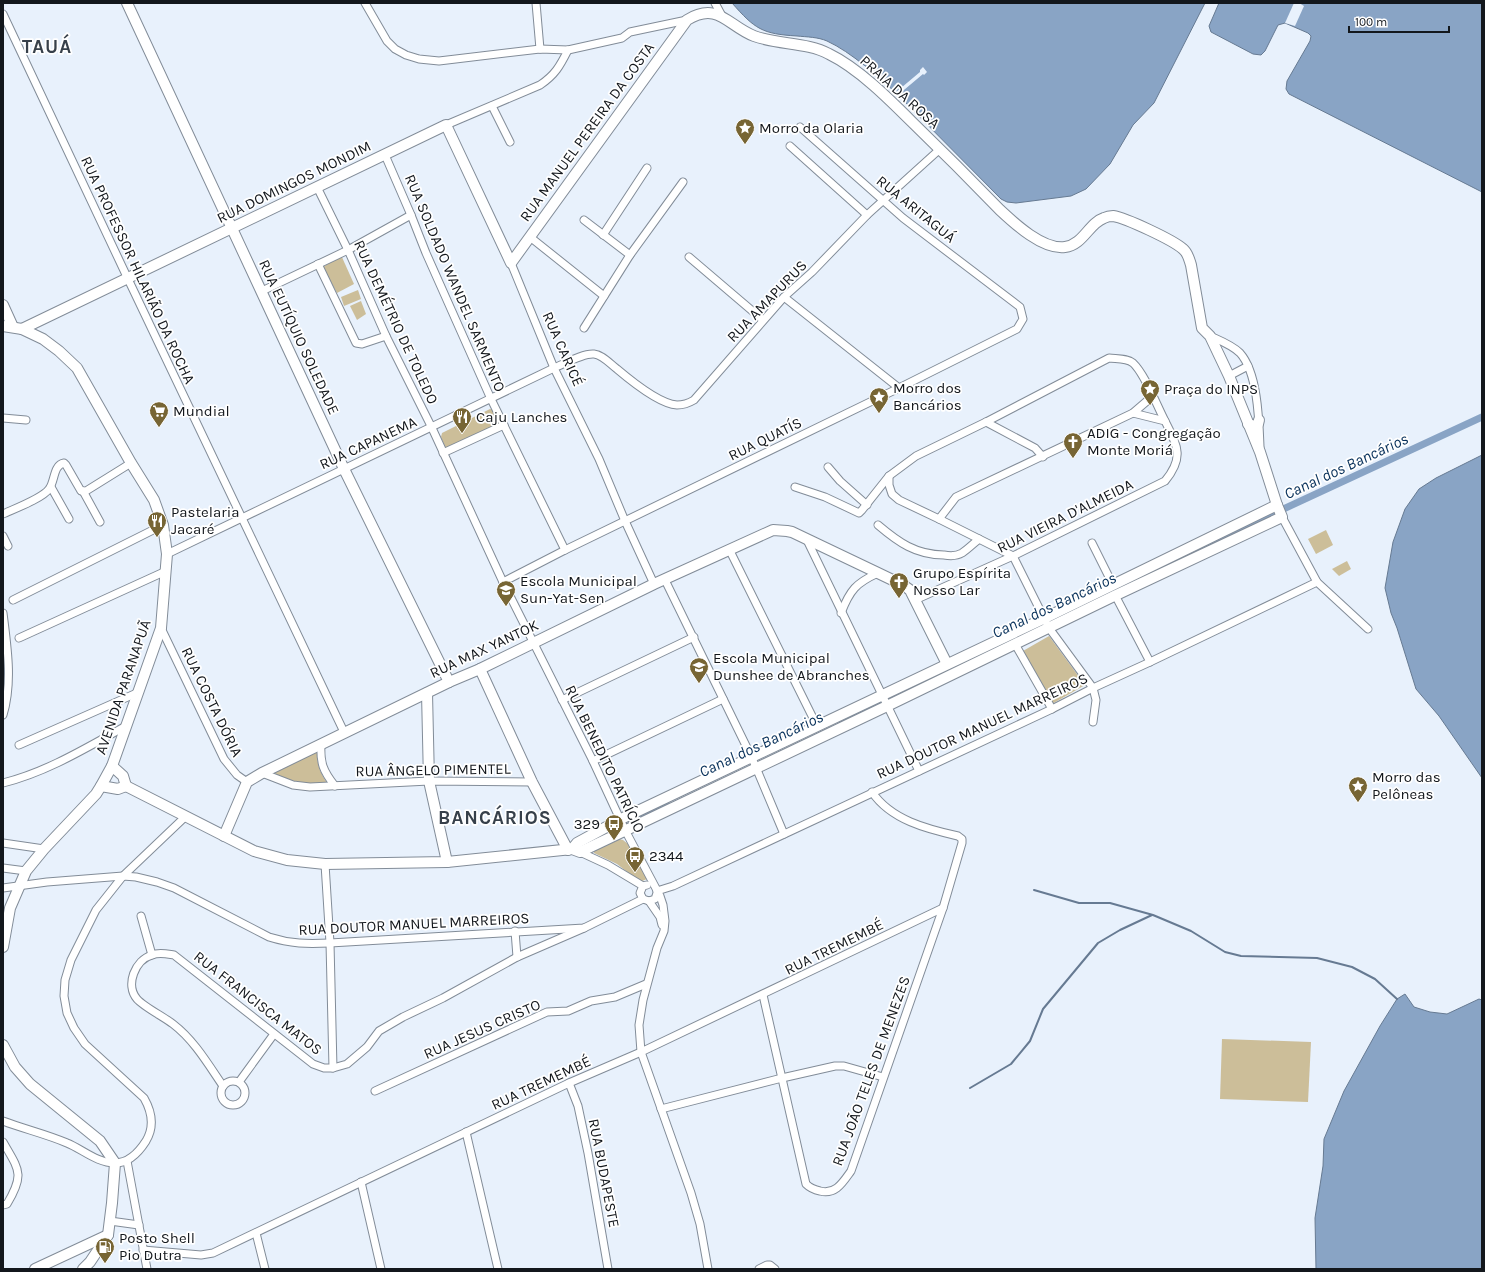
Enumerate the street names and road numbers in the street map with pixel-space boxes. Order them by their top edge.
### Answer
street label: RUA MANUEL PEREIRA DA COSTA [516,39,658,225]
street label: PRAIA DA ROSA [856,51,944,133]
street label: RUA DOMINGOS MONDIM [214,137,374,227]
street label: RUA PROFESSOR HILARIÃO DA ROCHA [77,153,199,387]
street label: RUA SOLDADO WANDEL SARMENTO [401,171,509,395]
street label: RUA ARITAGUÁ [873,172,960,247]
street label: RUA DEMÉTRIO DE TOLEDO [350,237,442,407]
street label: RUA AMAPURUS [723,256,811,346]
street label: RUA EUTÍQUIO SOLEDADE [255,257,343,417]
street label: RUA CARICÉ [539,309,587,389]
street label: RUA CAPANEMA [316,412,420,473]
street label: RUA QUATÍS [725,413,805,465]
street label: RUA VIEIRA D'ALMEIDA [994,475,1136,557]
street label: RUA MAX YANTOK [427,616,541,682]
street label: AVENIDA PARANAPUÃ [91,617,155,757]
street label: RUA COSTA DÓRIA [178,644,247,760]
street label: RUA DOUTOR MANUEL MARREIROS [873,669,1091,783]
street label: RUA BENEDITO PATRÍCIO [561,682,649,836]
street label: RUA ÂNGELO PIMENTEL [355,760,511,780]
street label: RUA DOUTOR MANUEL MARREIROS [298,909,530,939]
street label: RUA TREMEMBÉ [782,915,886,979]
street label: RUA FRANCISCA MATOS [190,947,326,1059]
street label: RUA JOÃO TELES DE MENEZES [828,974,914,1168]
street label: RUA JESUS CRISTO [421,995,543,1063]
street label: RUA TREMEMBÉ [488,1052,594,1114]
street label: RUA BUDAPESTE [585,1117,623,1229]

